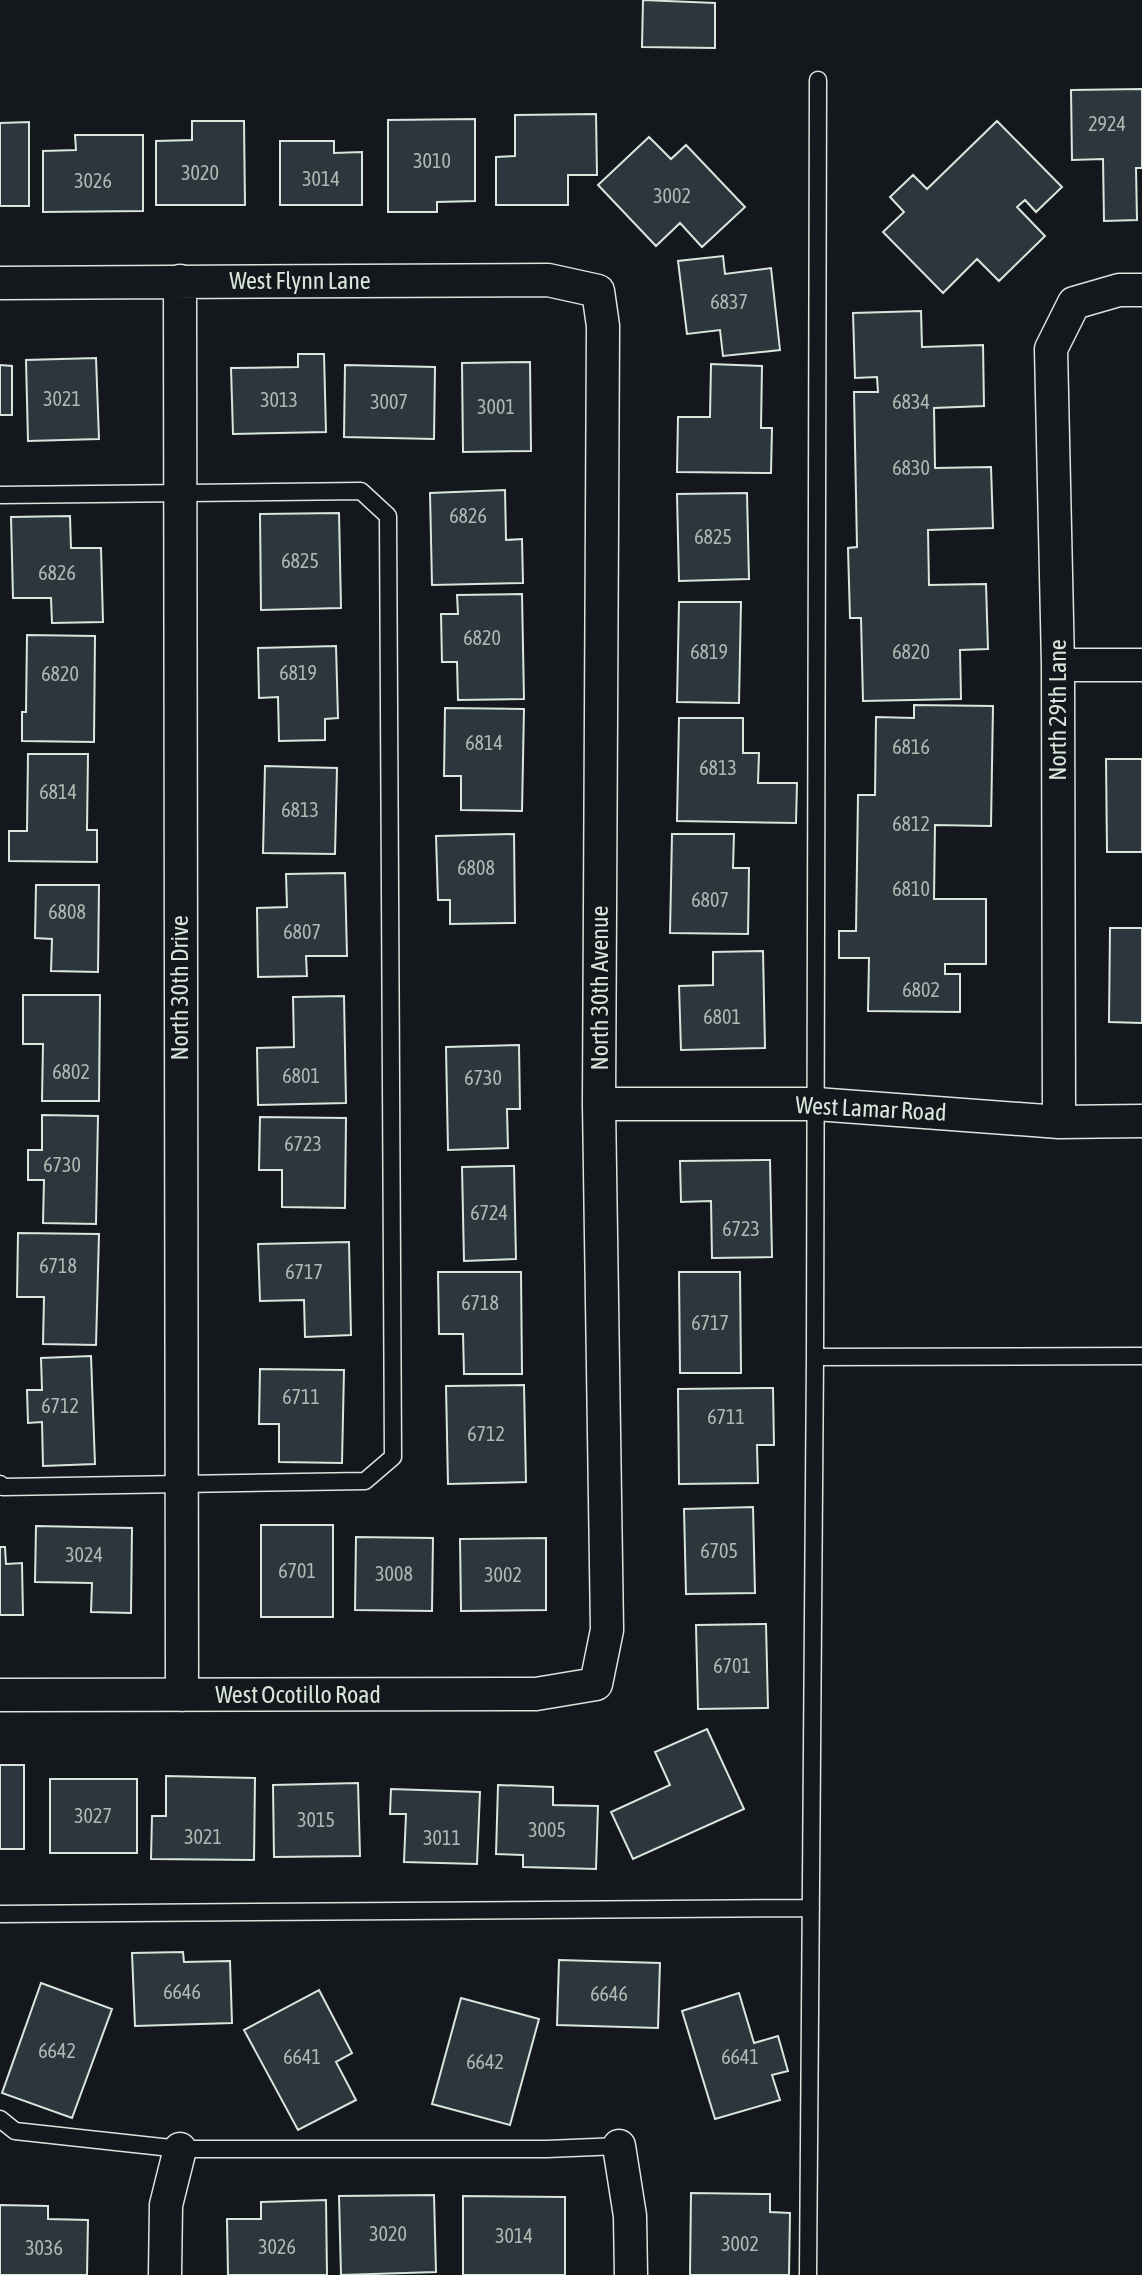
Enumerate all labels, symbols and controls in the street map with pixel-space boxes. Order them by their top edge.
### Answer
house number: 2924 [1088,112,1126,135]
house number: 3010 [413,149,451,172]
house number: 3020 [181,161,219,184]
house number: 3014 [302,167,340,190]
house number: 3026 [74,169,112,192]
house number: 3002 [653,184,691,207]
street label: West Flynn Lane [229,267,371,294]
house number: 6837 [710,290,748,313]
house number: 3021 [43,387,81,410]
house number: 3013 [260,388,298,411]
house number: 3007 [370,390,408,413]
house number: 6834 [892,390,930,413]
house number: 3001 [477,395,515,418]
house number: 6830 [892,456,930,479]
house number: 6826 [449,504,487,527]
house number: 6825 [694,525,732,548]
house number: 6825 [281,549,319,572]
house number: 6826 [38,561,76,584]
house number: 6820 [463,626,501,649]
street label: North 29th Lane [1044,639,1071,781]
house number: 6819 [690,640,728,663]
house number: 6820 [892,640,930,663]
house number: 6819 [279,661,317,684]
house number: 6820 [41,662,79,685]
house number: 6814 [465,731,503,754]
house number: 6816 [892,735,930,758]
house number: 6813 [699,756,737,779]
house number: 6814 [39,780,77,803]
house number: 6813 [281,798,319,821]
house number: 6812 [892,812,930,835]
house number: 6808 [457,856,495,879]
house number: 6810 [892,877,930,900]
house number: 6807 [691,888,729,911]
house number: 6808 [48,900,86,923]
street label: North 30th Avenue [586,906,613,1070]
street label: North 30th Drive [166,915,193,1061]
house number: 6807 [283,920,321,943]
house number: 6802 [902,978,940,1001]
house number: 6801 [703,1005,741,1028]
house number: 6802 [52,1060,90,1083]
house number: 6801 [282,1064,320,1087]
house number: 6730 [464,1066,502,1089]
street label: West Lamar Road [795,1091,947,1126]
house number: 6723 [284,1132,322,1155]
house number: 6730 [43,1153,81,1176]
house number: 6724 [470,1201,508,1224]
house number: 6723 [722,1217,760,1240]
house number: 6718 [39,1254,77,1277]
house number: 6717 [285,1260,323,1283]
house number: 6718 [461,1291,499,1314]
house number: 6717 [691,1311,729,1334]
house number: 6711 [282,1385,320,1408]
house number: 6712 [41,1394,79,1417]
house number: 6711 [707,1405,745,1428]
house number: 6712 [467,1422,505,1445]
house number: 6705 [700,1539,738,1562]
house number: 3024 [65,1543,103,1566]
house number: 6701 [278,1559,316,1582]
house number: 3008 [375,1562,413,1585]
house number: 3002 [484,1563,522,1586]
house number: 6701 [713,1654,751,1677]
street label: West Ocotillo Road [215,1681,381,1708]
house number: 3027 [74,1804,112,1827]
house number: 3015 [297,1808,335,1831]
house number: 3005 [528,1818,566,1841]
house number: 3021 [184,1825,222,1848]
house number: 3011 [423,1826,461,1849]
house number: 6646 [163,1980,201,2003]
house number: 6646 [590,1982,628,2005]
house number: 6642 [38,2039,76,2062]
house number: 6641 [283,2045,321,2068]
house number: 6641 [721,2045,759,2068]
house number: 6642 [466,2050,504,2073]
house number: 3020 [369,2222,407,2245]
house number: 3014 [495,2224,533,2247]
house number: 3002 [721,2232,759,2255]
house number: 3026 [258,2235,296,2258]
house number: 3036 [25,2236,63,2259]

